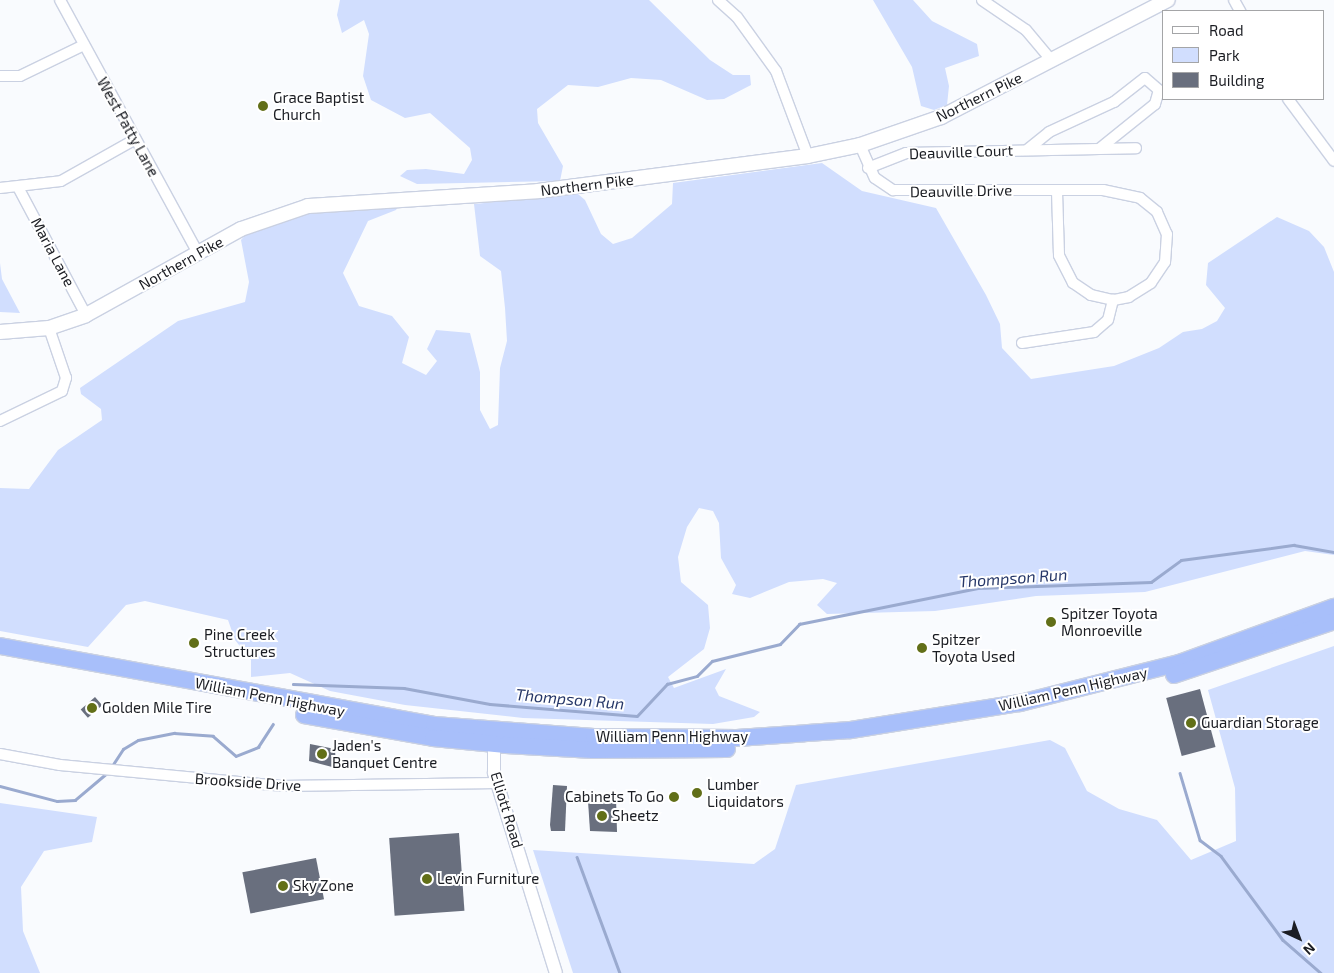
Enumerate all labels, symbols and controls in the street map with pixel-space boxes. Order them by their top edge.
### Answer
legend [1162,10,1324,100]
text: Road [1209,21,1244,39]
text: Park [1209,46,1240,64]
street label: Northern Pike [933,68,1025,126]
text: Building [1209,71,1264,89]
street label: West Patty Lane [93,74,163,180]
place label: Grace Baptist Church [273,88,364,123]
marker: Grace Baptist Church [257,100,269,112]
street label: Deauville Court [909,141,1013,163]
street label: Northern Pike [539,170,635,200]
street label: Deauville Drive [910,181,1012,201]
street label: Maria Lane [27,214,79,290]
street label: Northern Pike [136,232,226,294]
water label: Thompson Run [958,565,1068,591]
place label: Spitzer Toyota Monroeville [1061,604,1158,639]
marker: Spitzer Toyota Monroeville [1045,616,1057,628]
place label: Pine Creek Structures [204,625,276,660]
place label: Spitzer Toyota Used [932,630,1015,665]
marker: Pine Creek Structures [188,637,200,649]
marker: Spitzer Toyota Used [916,642,928,654]
street label: William Penn Highway [997,663,1149,715]
street label: William Penn Highway [194,674,346,720]
water label: Thompson Run [515,685,625,713]
place label: Golden Mile Tire [102,699,212,717]
marker: Golden Mile Tire [86,702,98,714]
place label: Guardian Storage [1201,714,1319,732]
marker: Guardian Storage [1185,717,1197,729]
street label: William Penn Highway [596,728,748,746]
place label: Jaden's Banquet Centre [332,736,437,771]
marker: Jaden's Banquet Centre [316,748,328,760]
street label: Brookside Drive [194,769,302,795]
street label: Elliott Road [487,770,527,850]
place label: Lumber Liquidators [707,775,784,810]
marker: Lumber Liquidators [691,787,703,799]
place label: Cabinets To Go [565,788,664,806]
marker: Cabinets To Go [668,791,680,803]
place label: Sheetz [612,807,659,825]
marker: Sheetz [596,810,608,822]
place label: Levin Furniture [437,870,539,888]
marker: Levin Furniture [421,873,433,885]
place label: Sky Zone [293,877,354,895]
marker: Sky Zone [277,880,289,892]
north arrow [1274,913,1324,963]
text: N [1300,940,1319,959]

